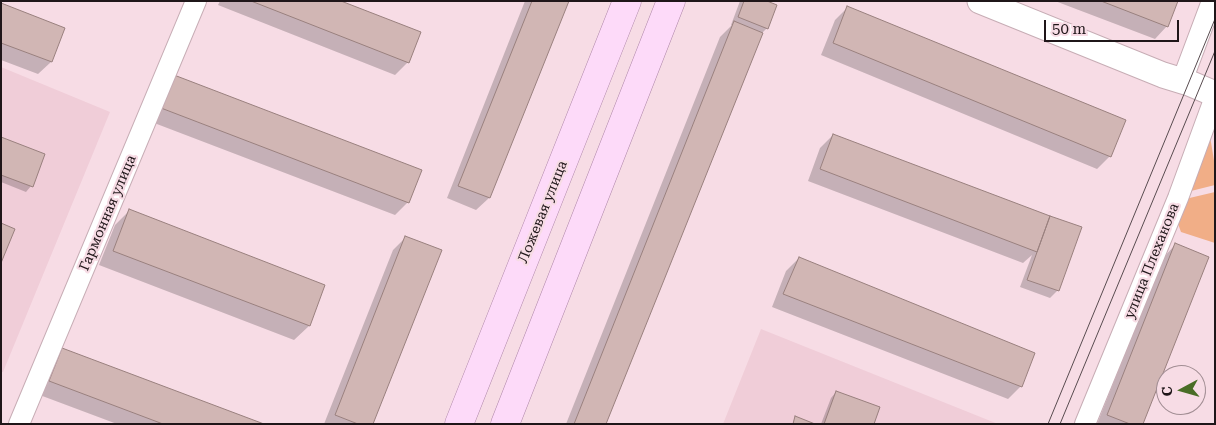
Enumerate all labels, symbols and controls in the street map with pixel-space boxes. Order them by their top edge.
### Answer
scale bar [1046,10,1181,42]
text: 50 m [1052,20,1086,38]
street label: Гармонная улица [76,153,140,273]
street label: Ложевая улица [515,158,571,266]
street label: улица Плеханова [1121,201,1183,321]
north arrow [1156,365,1206,415]
text: С [1159,386,1176,397]

